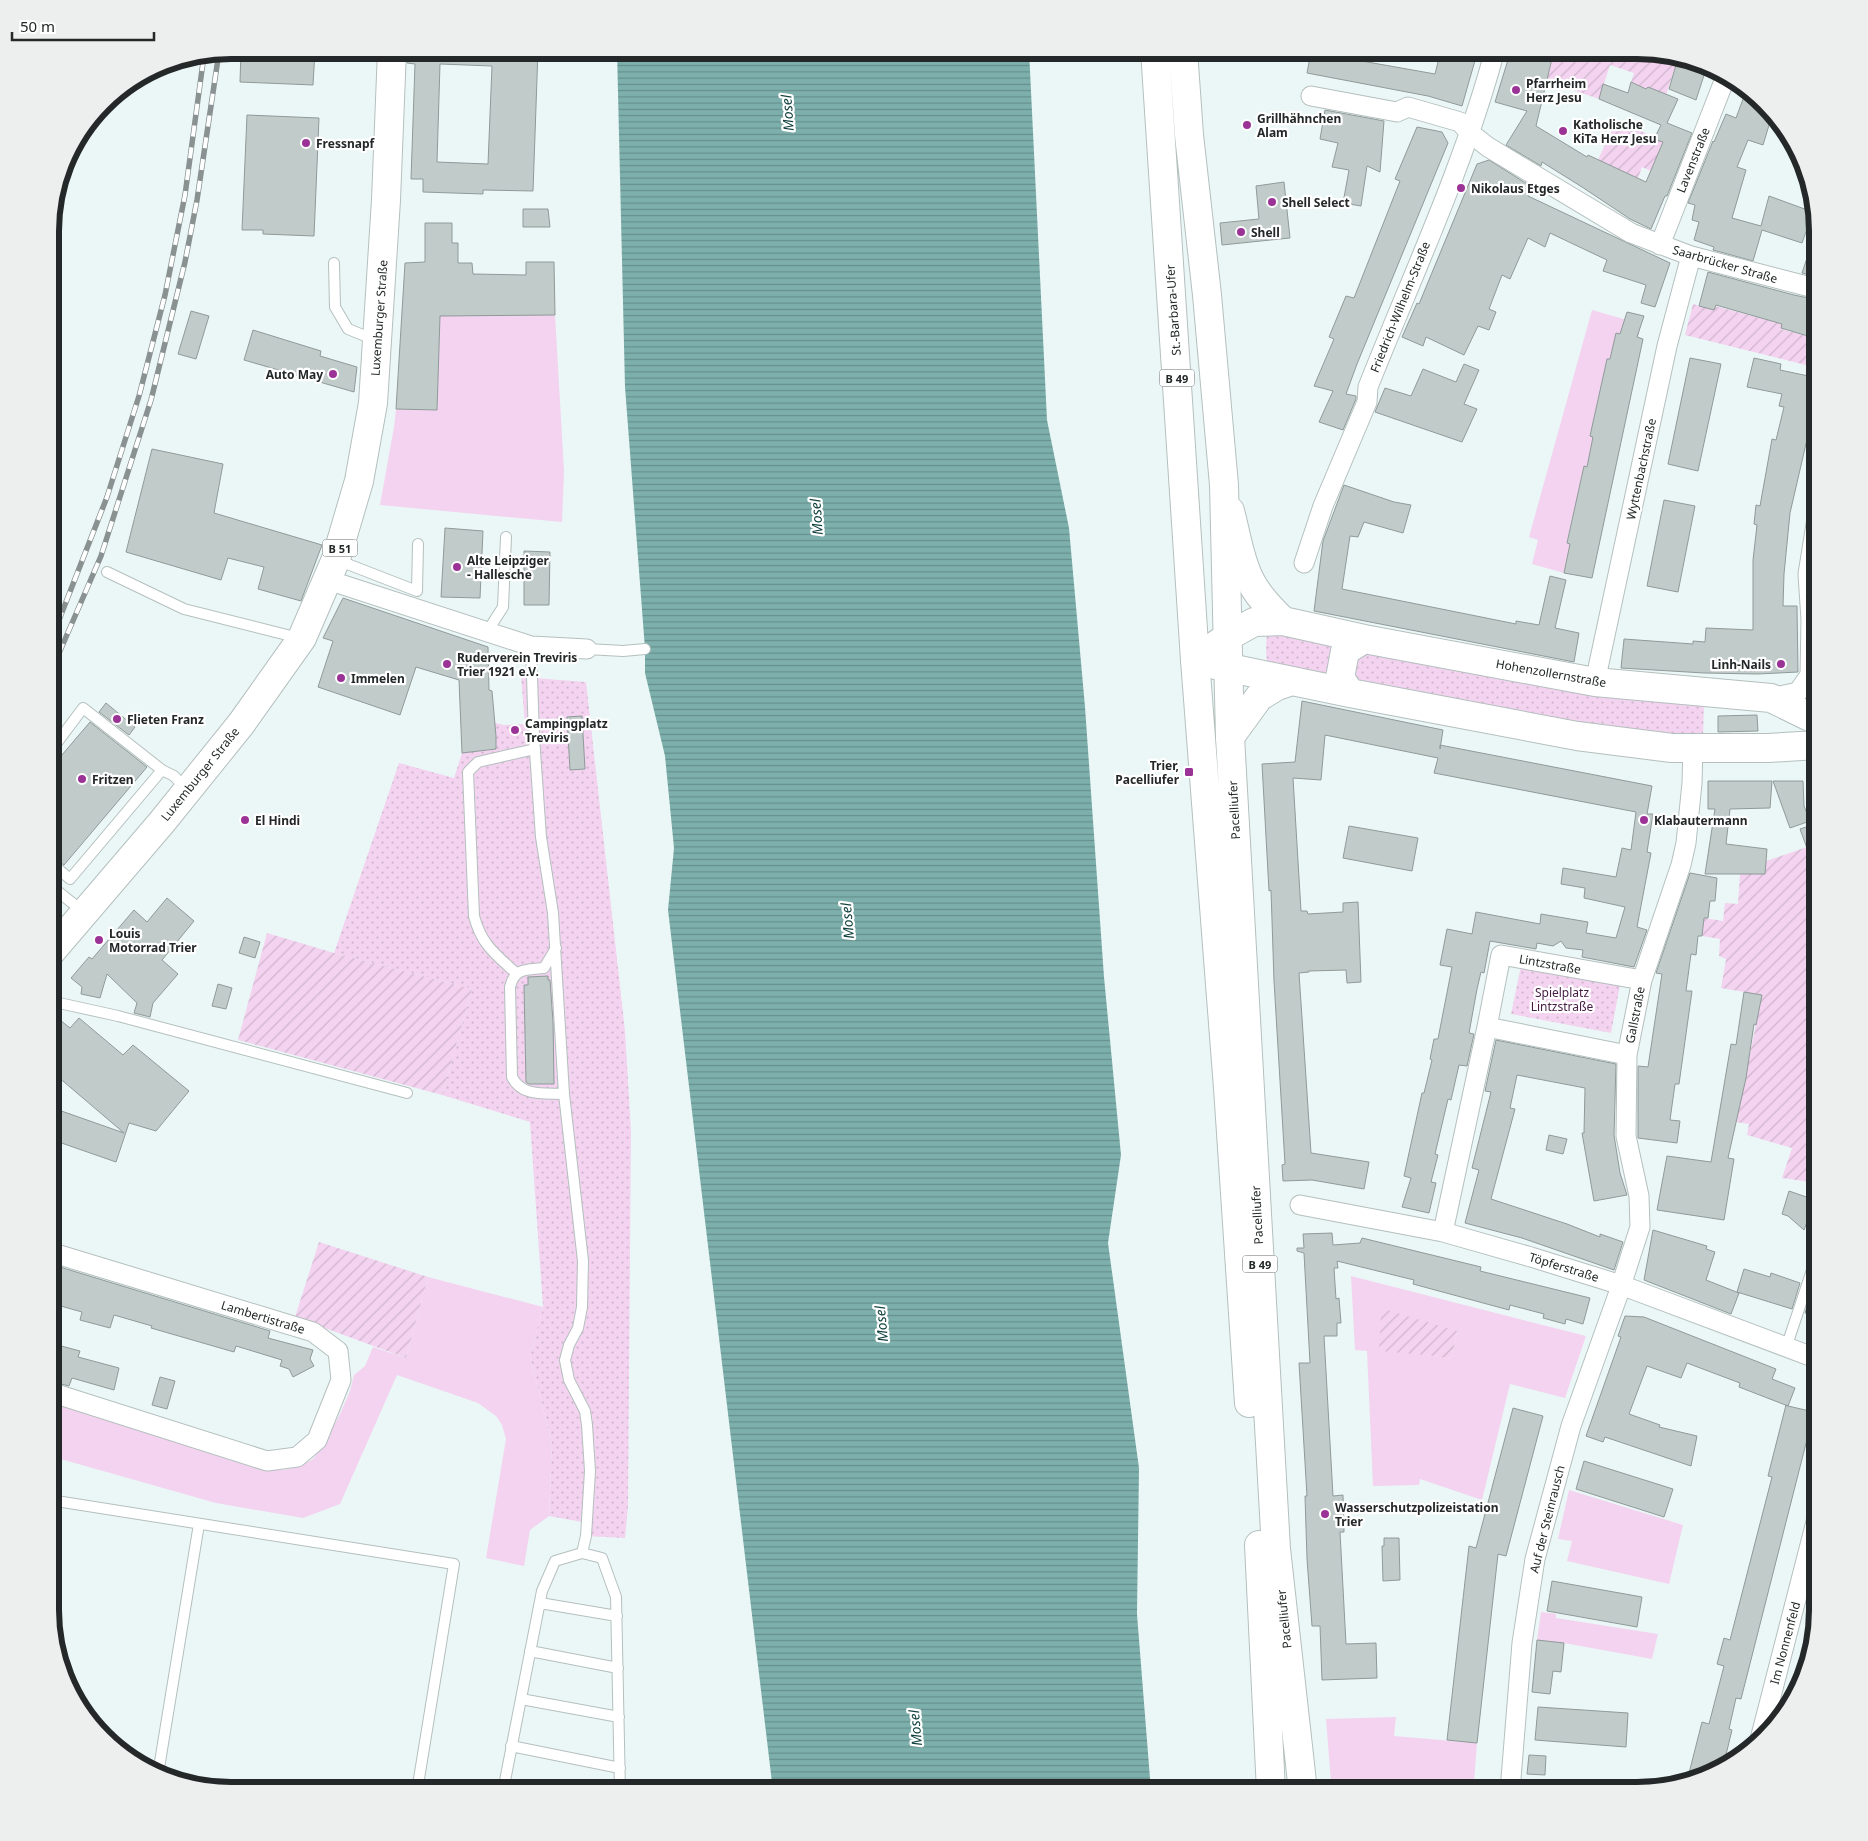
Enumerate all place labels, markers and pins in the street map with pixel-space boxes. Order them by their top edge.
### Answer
place label: Pfarrheim Herz Jesu [1526,75,1586,106]
marker: Pfarrheim Herz Jesu [1510,84,1522,96]
place label: Grillhähnchen Alam [1257,110,1341,141]
place label: Katholische KiTa Herz Jesu [1573,116,1657,147]
marker: Grillhähnchen Alam [1241,119,1253,131]
marker: Katholische KiTa Herz Jesu [1557,125,1569,137]
place label: Fressnapf [316,135,375,152]
marker: Fressnapf [300,137,312,149]
place label: Nikolaus Etges [1471,180,1560,197]
marker: Nikolaus Etges [1455,182,1467,194]
place label: Shell Select [1282,194,1350,211]
marker: Shell Select [1266,196,1278,208]
place label: Shell [1251,224,1280,241]
marker: Shell [1235,226,1247,238]
place label: Auto May [266,366,323,383]
marker: Auto May [327,368,339,380]
place label: Alte Leipziger - Hallesche [467,552,550,583]
marker: Alte Leipziger - Hallesche [451,561,463,573]
place label: Ruderverein Treviris Trier 1921 e.V. [457,649,577,680]
place label: Linh-Nails [1711,656,1771,673]
marker: Ruderverein Treviris Trier 1921 e.V. [441,658,453,670]
marker: Linh-Nails [1775,658,1787,670]
place label: Immelen [351,670,405,687]
marker: Immelen [335,672,347,684]
place label: Flieten Franz [127,711,204,728]
marker: Flieten Franz [111,713,123,725]
place label: Campingplatz Treviris [525,715,608,746]
marker: Campingplatz Treviris [509,724,521,736]
place label: Trier, Pacelliufer [1115,757,1180,788]
marker: Trier, Pacelliufer [1183,766,1195,778]
place label: Fritzen [92,771,134,788]
marker: Fritzen [76,773,88,785]
place label: El Hindi [255,812,300,829]
place label: Klabautermann [1654,812,1748,829]
marker: El Hindi [239,814,251,826]
marker: Klabautermann [1638,814,1650,826]
place label: Louis Motorrad Trier [109,925,197,956]
marker: Louis Motorrad Trier [93,934,105,946]
place label: Wasserschutzpolizeistation Trier [1335,1499,1499,1530]
marker: Wasserschutzpolizeistation Trier [1319,1508,1331,1520]

